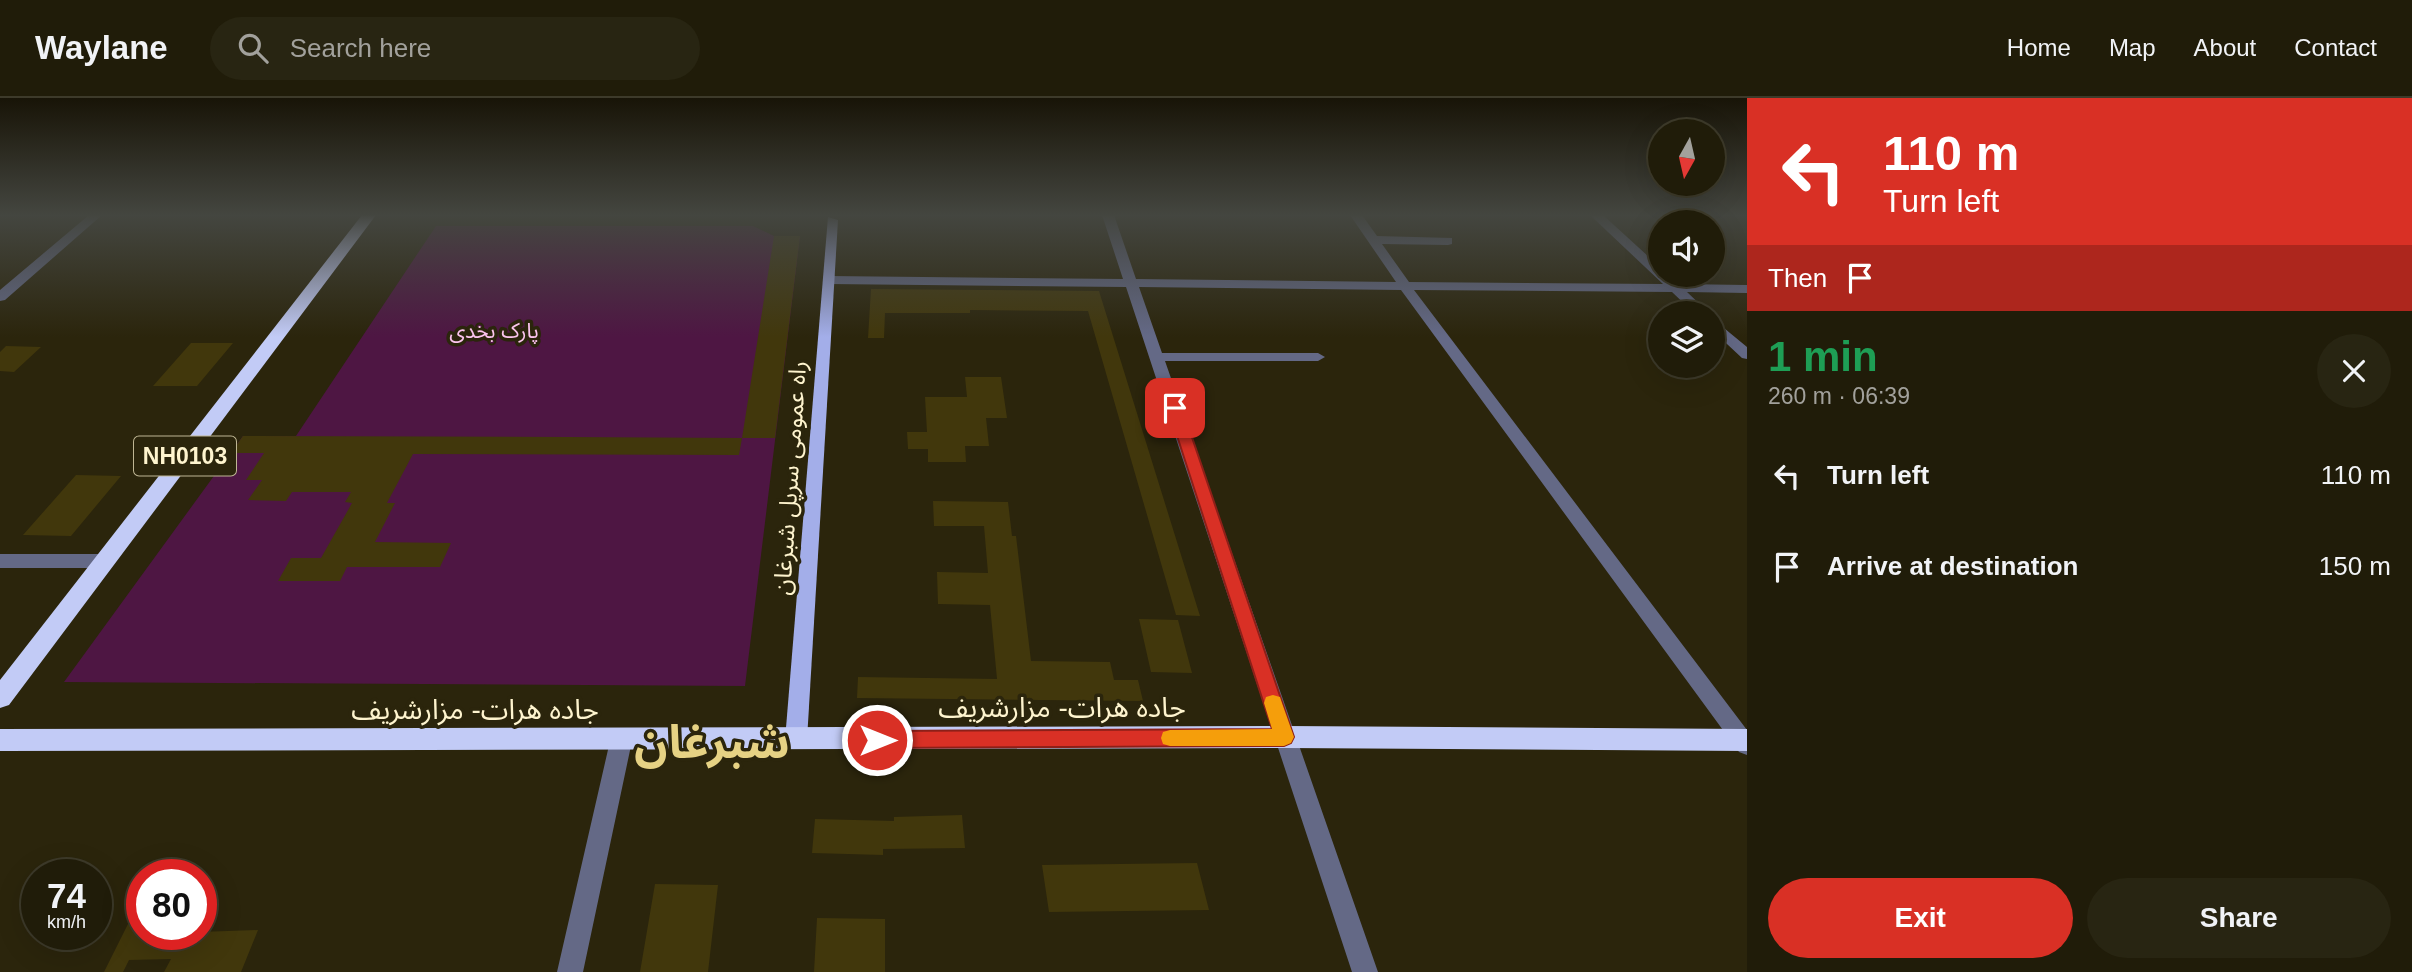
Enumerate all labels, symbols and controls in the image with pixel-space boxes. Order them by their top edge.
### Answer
search box [210,17,700,80]
text: Waylane [35,29,168,66]
icon: search [234,29,272,67]
text: Search here [290,33,431,63]
text: Home [2007,34,2071,61]
text: Map [2109,34,2156,61]
text: About [2194,34,2256,61]
text: Contact [2294,34,2377,61]
north arrow [1648,119,1726,196]
map controls [1648,119,1725,378]
icon: left [1768,126,1859,217]
text: 110 m [1883,126,2019,180]
text: Turn left [1883,183,1999,219]
button: sound [1648,210,1725,287]
icon: arrive [1841,259,1879,297]
text: Then [1768,263,1827,293]
button: layers [1648,301,1725,378]
park label: پارک بخدی [449,319,539,344]
text: 1 min [1768,333,1878,380]
button: close [2317,334,2391,408]
street label: راه عمومی سرپل شبرغان [768,360,813,596]
pin [1145,378,1205,438]
text: 260 m · 06:39 [1768,383,1910,409]
icon: arrive [1156,389,1194,427]
road number: NH0103 [134,436,236,476]
icon: left [1768,457,1806,495]
text: Turn left [1827,460,1929,490]
text: 110 m [2321,460,2391,490]
icon: arrive [1768,548,1806,586]
text: Arrive at destination [1827,551,2078,581]
text: 150 m [2319,551,2391,581]
street label: جاده هرات- مزارشریف [938,692,1186,724]
street label: جاده هرات- مزارشریف [351,694,599,726]
position arrow [840,703,914,777]
district label: شبرغان [634,716,790,769]
speed limit sign: 80 [126,859,217,950]
text: 74 [47,876,86,915]
button: Exit [1768,878,2073,958]
button: Share [2087,878,2391,958]
text: km/h [47,912,86,932]

